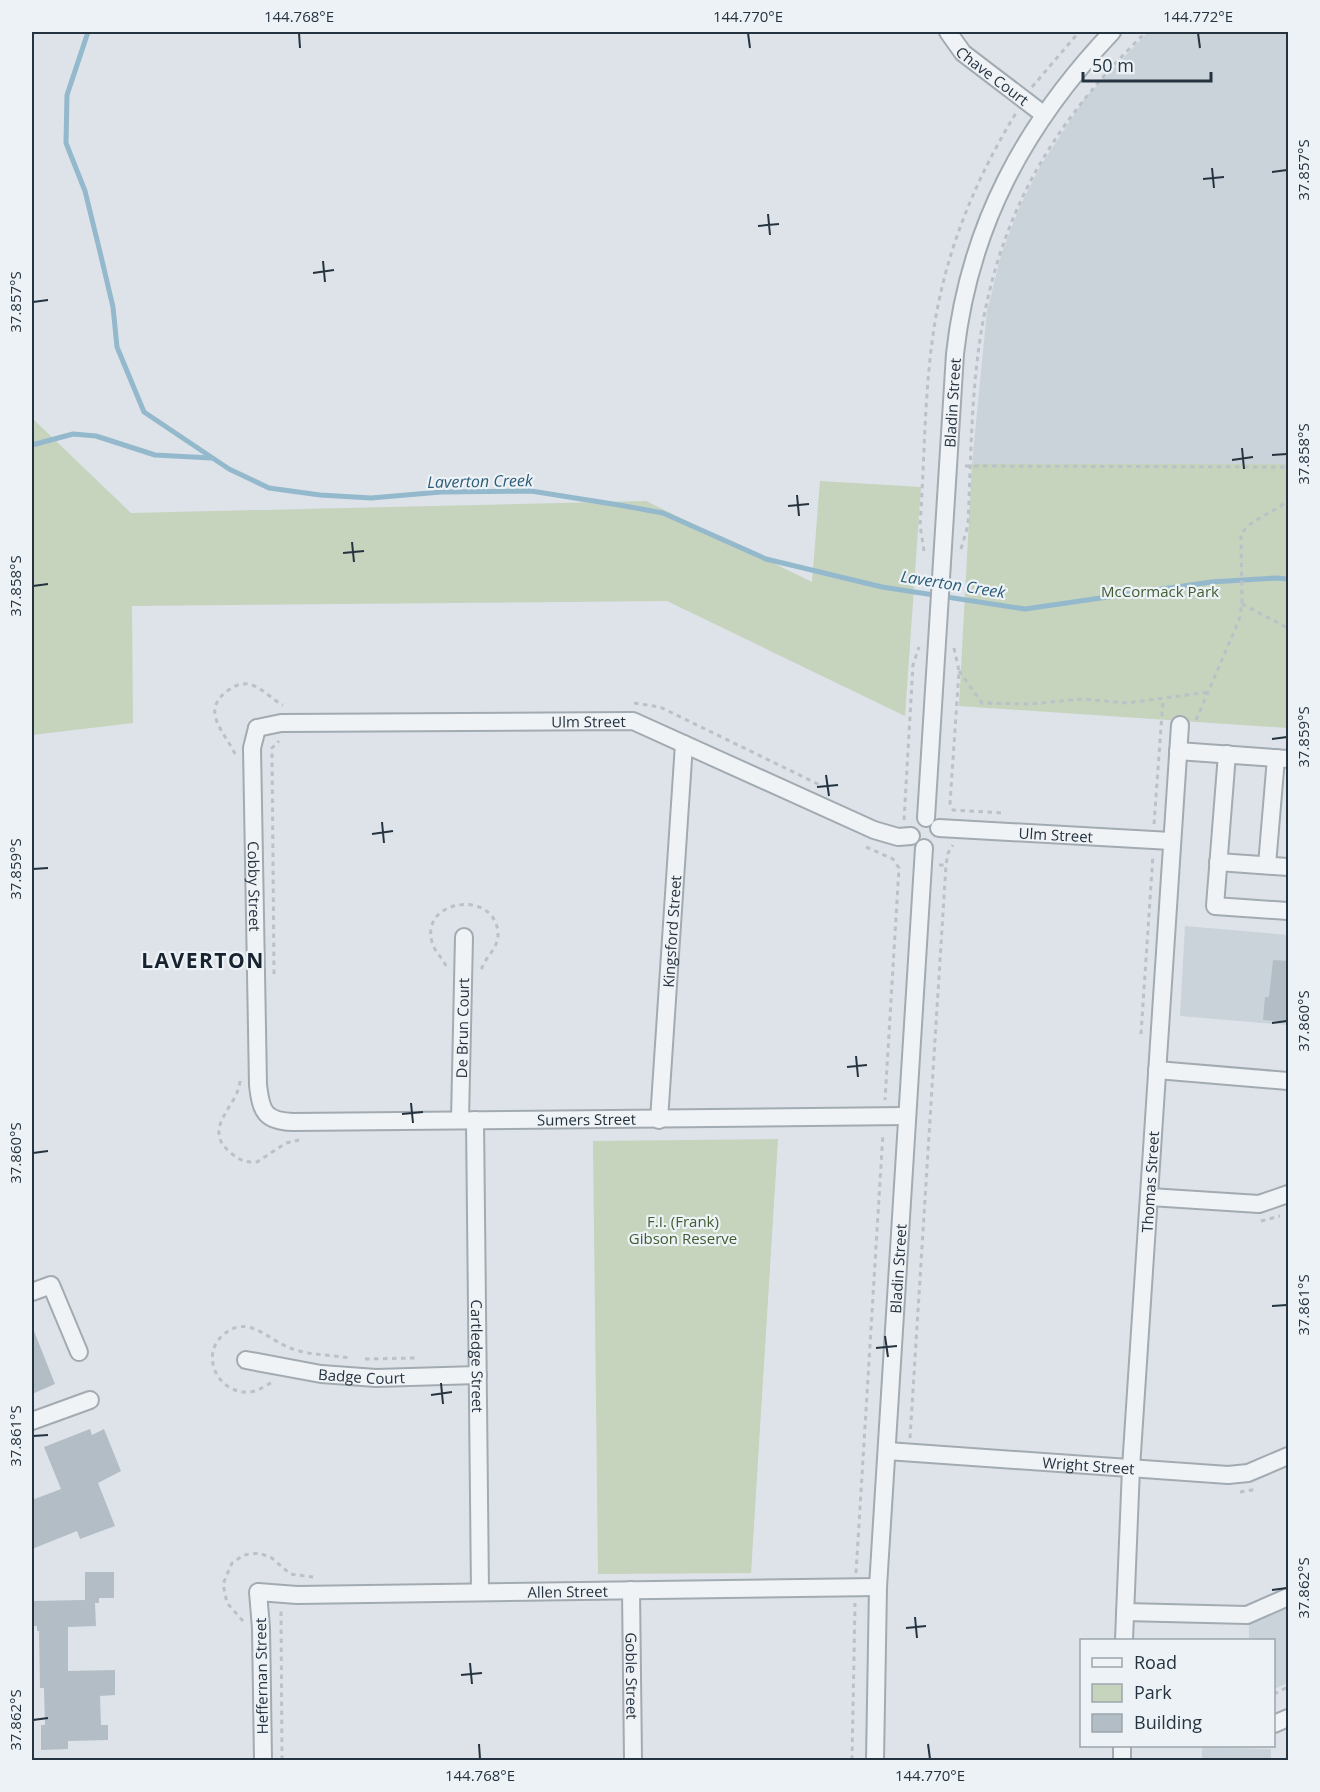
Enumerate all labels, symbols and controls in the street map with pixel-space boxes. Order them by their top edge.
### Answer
text: 144.768°E [264,6,334,26]
text: 144.770°E [713,6,783,26]
text: 144.772°E [1163,6,1233,26]
street label: Chave Court [951,42,1033,110]
scale bar [1083,45,1210,83]
text: 50 m [1092,53,1134,77]
text: 37.857°S [1293,139,1313,201]
text: 37.857°S [5,271,25,333]
street label: Bladin Street [939,357,965,448]
text: 37.858°S [1293,423,1313,485]
water label: Laverton Creek [427,469,534,493]
text: 37.858°S [5,555,25,617]
water label: Laverton Creek [899,565,1008,603]
park label: McCormack Park [1101,581,1219,601]
text: 37.859°S [1293,706,1313,768]
street label: Ulm Street [551,711,626,731]
street label: Ulm Street [1018,822,1094,847]
text: 37.859°S [5,838,25,900]
street label: Cobby Street [244,841,265,932]
street label: Kingsford Street [658,874,685,988]
district label: LAVERTON [141,946,265,974]
street label: De Brun Court [451,978,473,1079]
text: 37.860°S [1293,990,1313,1052]
street label: Sumers Street [537,1109,636,1130]
text: 37.860°S [5,1122,25,1184]
street label: Thomas Street [1137,1130,1163,1233]
park label: F.I. (Frank) Gibson Reserve [629,1211,737,1248]
street label: Bladin Street [885,1223,911,1314]
text: 37.861°S [1293,1274,1313,1336]
street label: Cartledge Street [467,1299,488,1413]
street label: Badge Court [318,1364,405,1388]
text: 37.861°S [5,1405,25,1467]
street label: Wright Street [1042,1452,1135,1478]
text: 37.862°S [1293,1557,1313,1619]
street label: Allen Street [527,1581,608,1602]
street label: Heffernan Street [250,1618,272,1734]
street label: Goble Street [621,1632,643,1720]
legend [1080,1639,1275,1747]
text: Road [1134,1650,1177,1674]
text: Park [1134,1680,1172,1704]
text: 37.862°S [5,1689,25,1751]
text: Building [1134,1710,1202,1734]
text: 144.768°E [445,1765,515,1785]
text: 144.770°E [895,1765,965,1785]

